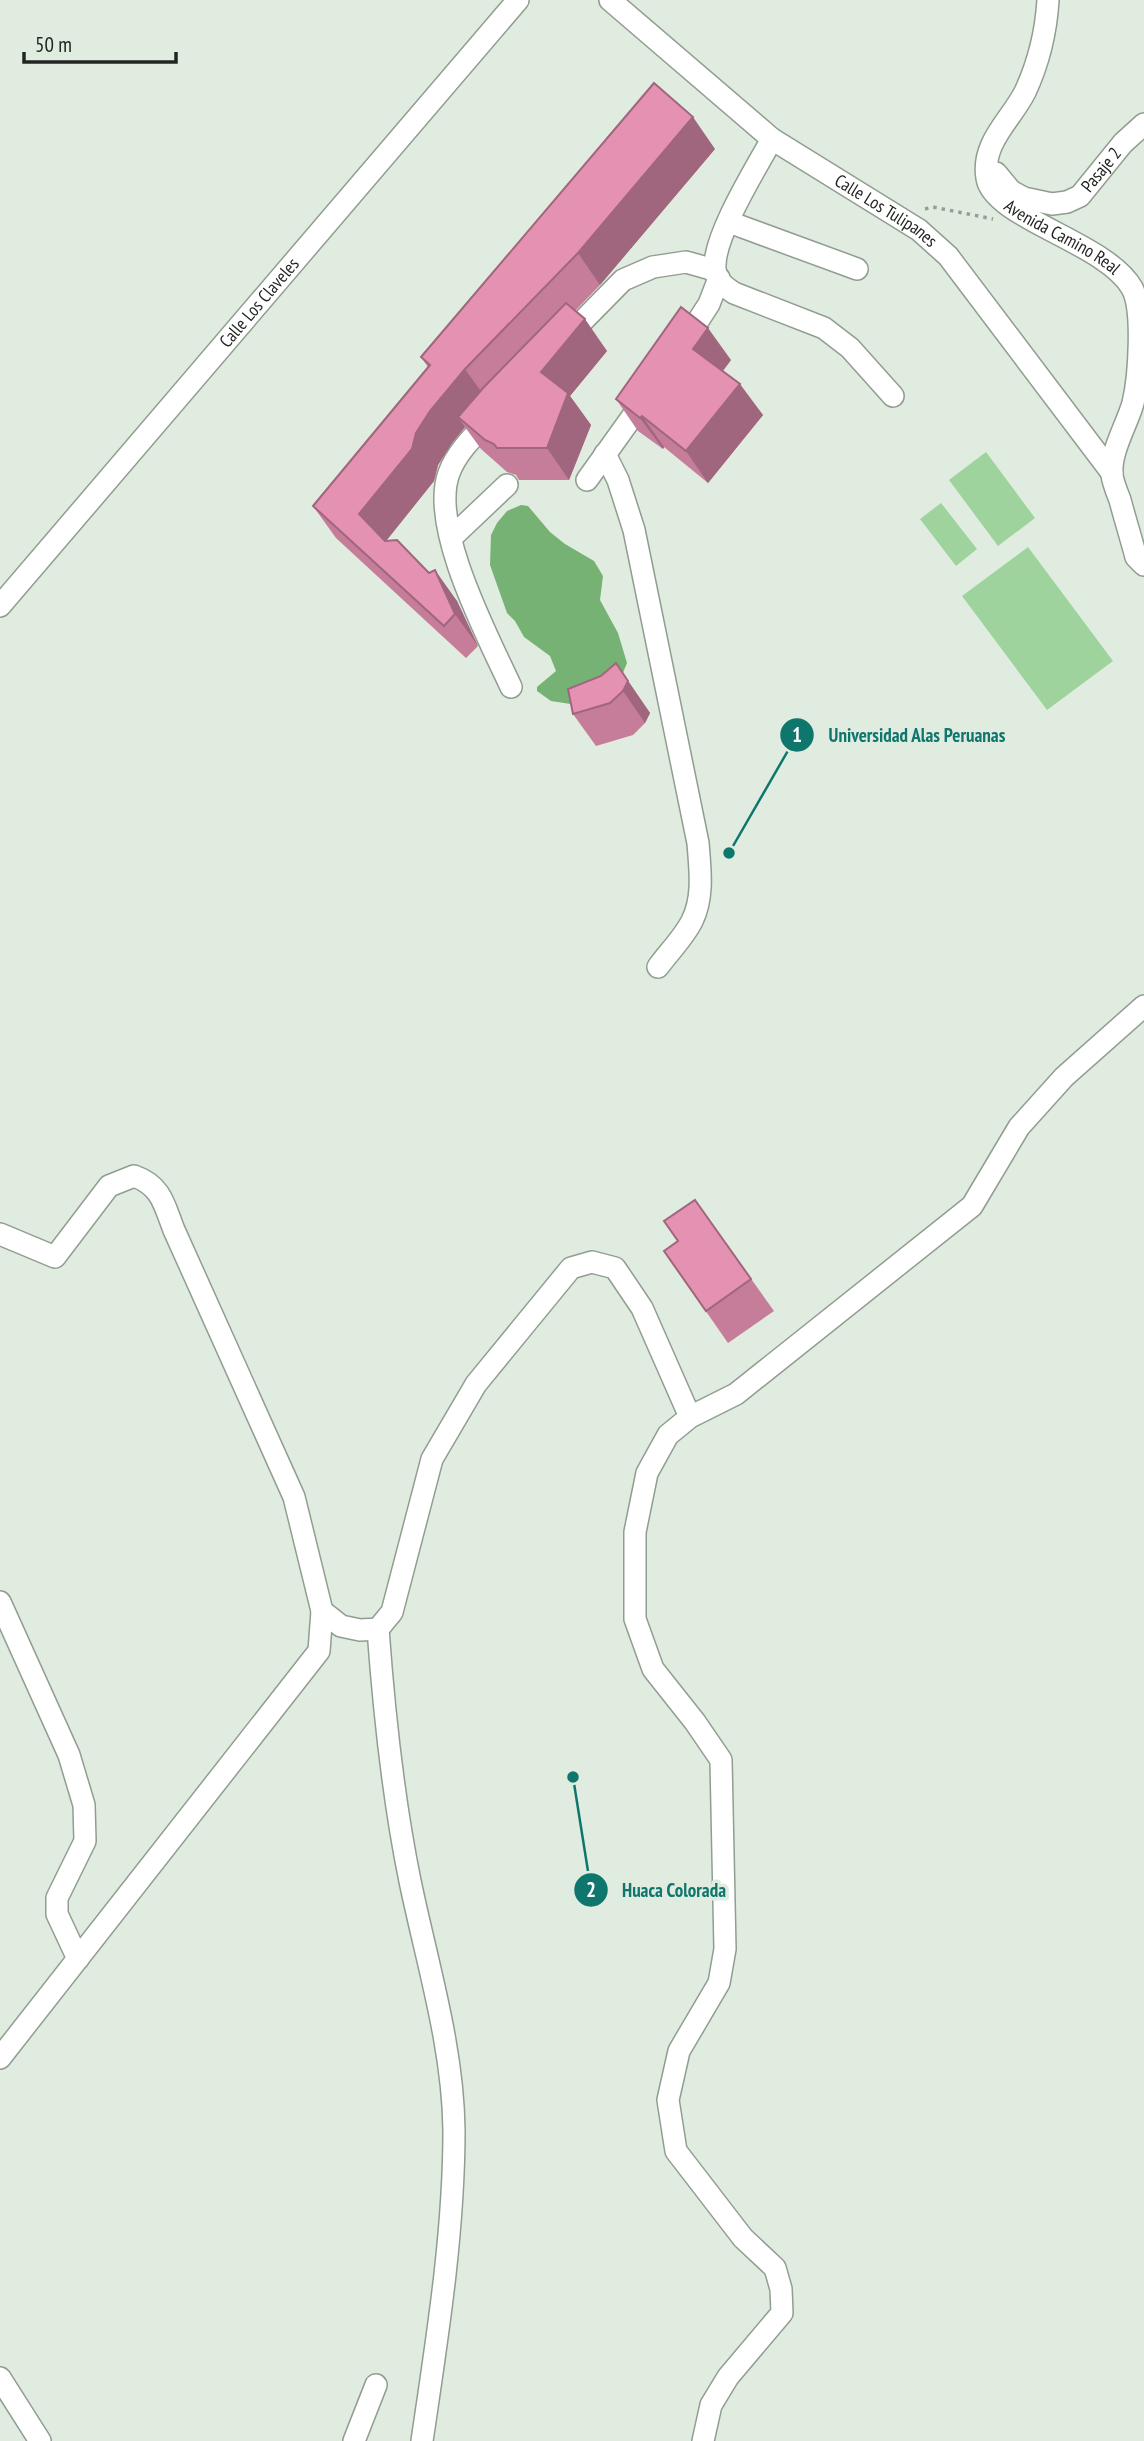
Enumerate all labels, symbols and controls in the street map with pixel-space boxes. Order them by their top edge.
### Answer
scale bar [24,21,177,65]
text: 50 m [35,31,72,58]
street label: Pasaje 2 [1076,142,1126,197]
street label: Calle Los Tulipanes [831,169,942,252]
street label: Avenida Camino Real [1000,194,1126,280]
street label: Calle Los Claveles [214,253,304,352]
callout: Universidad Alas Peruanas [779,715,1020,755]
text: 1 [792,721,802,748]
text: Universidad Alas Peruanas [829,723,1006,747]
callout: Huaca Colorada [573,1870,740,1910]
text: 2 [586,1876,596,1903]
text: Huaca Colorada [622,1878,726,1902]

